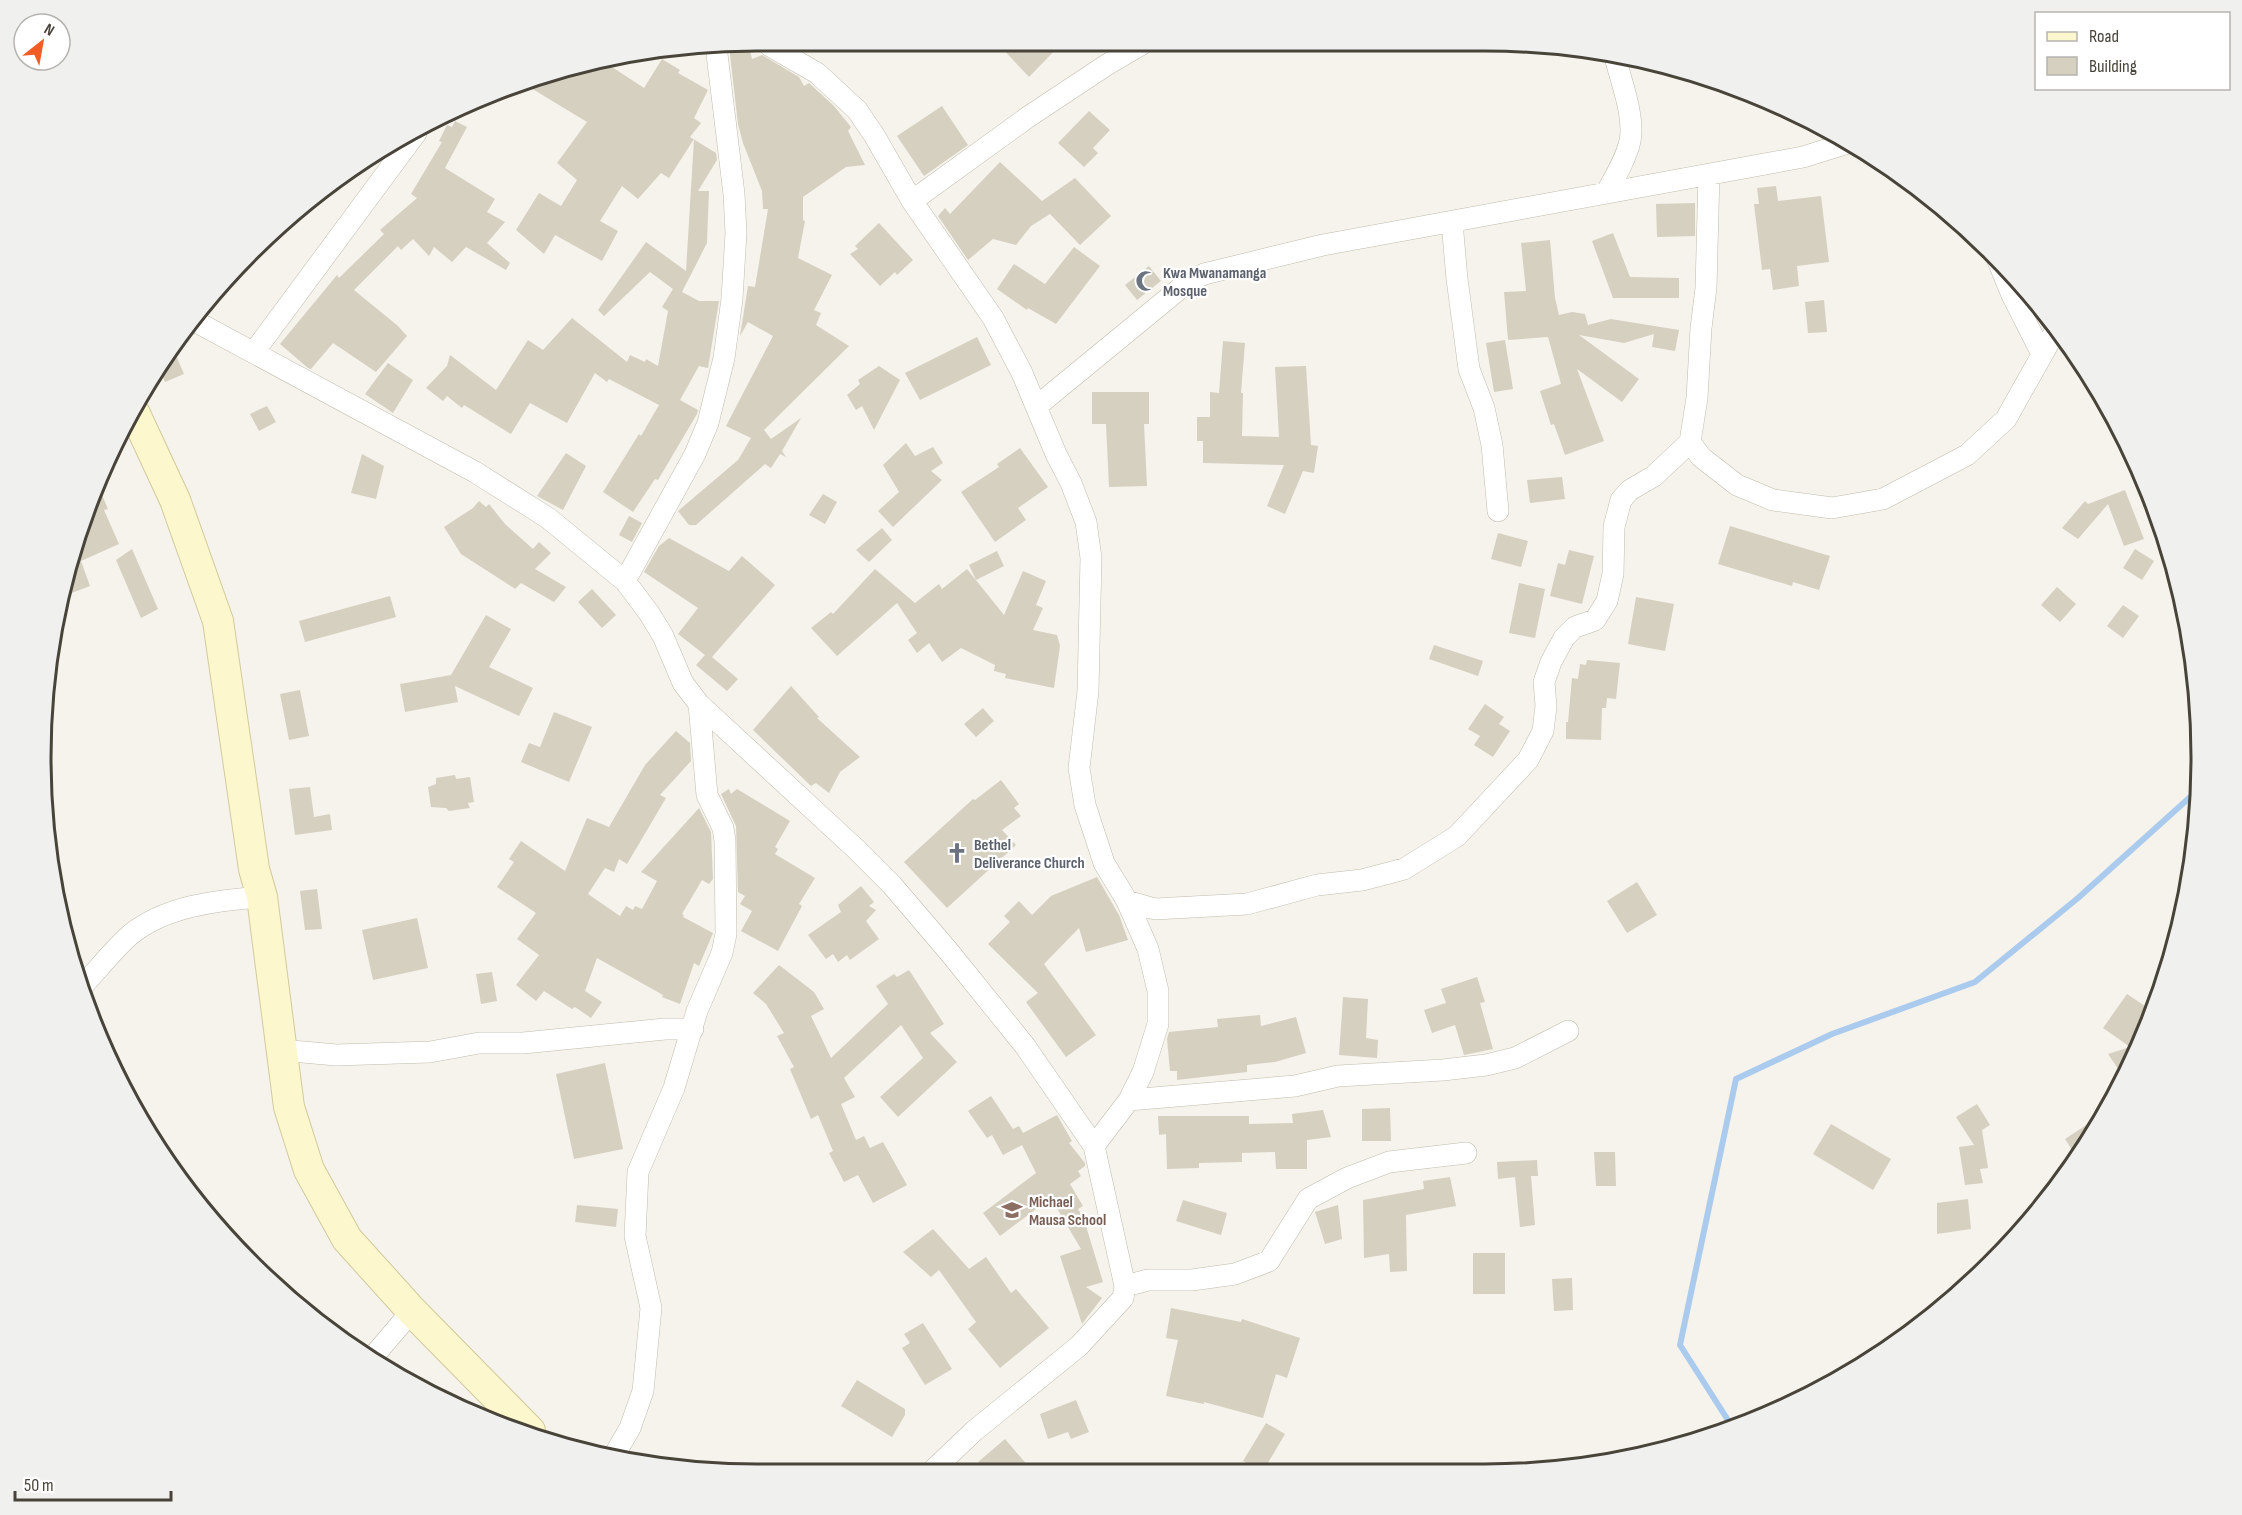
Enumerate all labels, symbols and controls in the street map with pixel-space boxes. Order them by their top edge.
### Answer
north arrow [12,12,72,72]
legend [2035,12,2230,90]
text: N [40,20,58,41]
text: Road [2089,26,2119,47]
text: Building [2089,56,2137,77]
place label: Kwa Mwanamanga Mosque [1163,264,1266,301]
mosque icon: Kwa Mwanamanga Mosque [1134,269,1158,293]
place label: Bethel Deliverance Church [974,836,1085,873]
church icon: Bethel Deliverance Church [945,841,969,865]
place label: Michael Mausa School [1029,1193,1106,1230]
school or university icon: Michael Mausa School [1000,1198,1024,1222]
scale bar [15,1464,171,1502]
text: 50 m [24,1475,54,1496]

